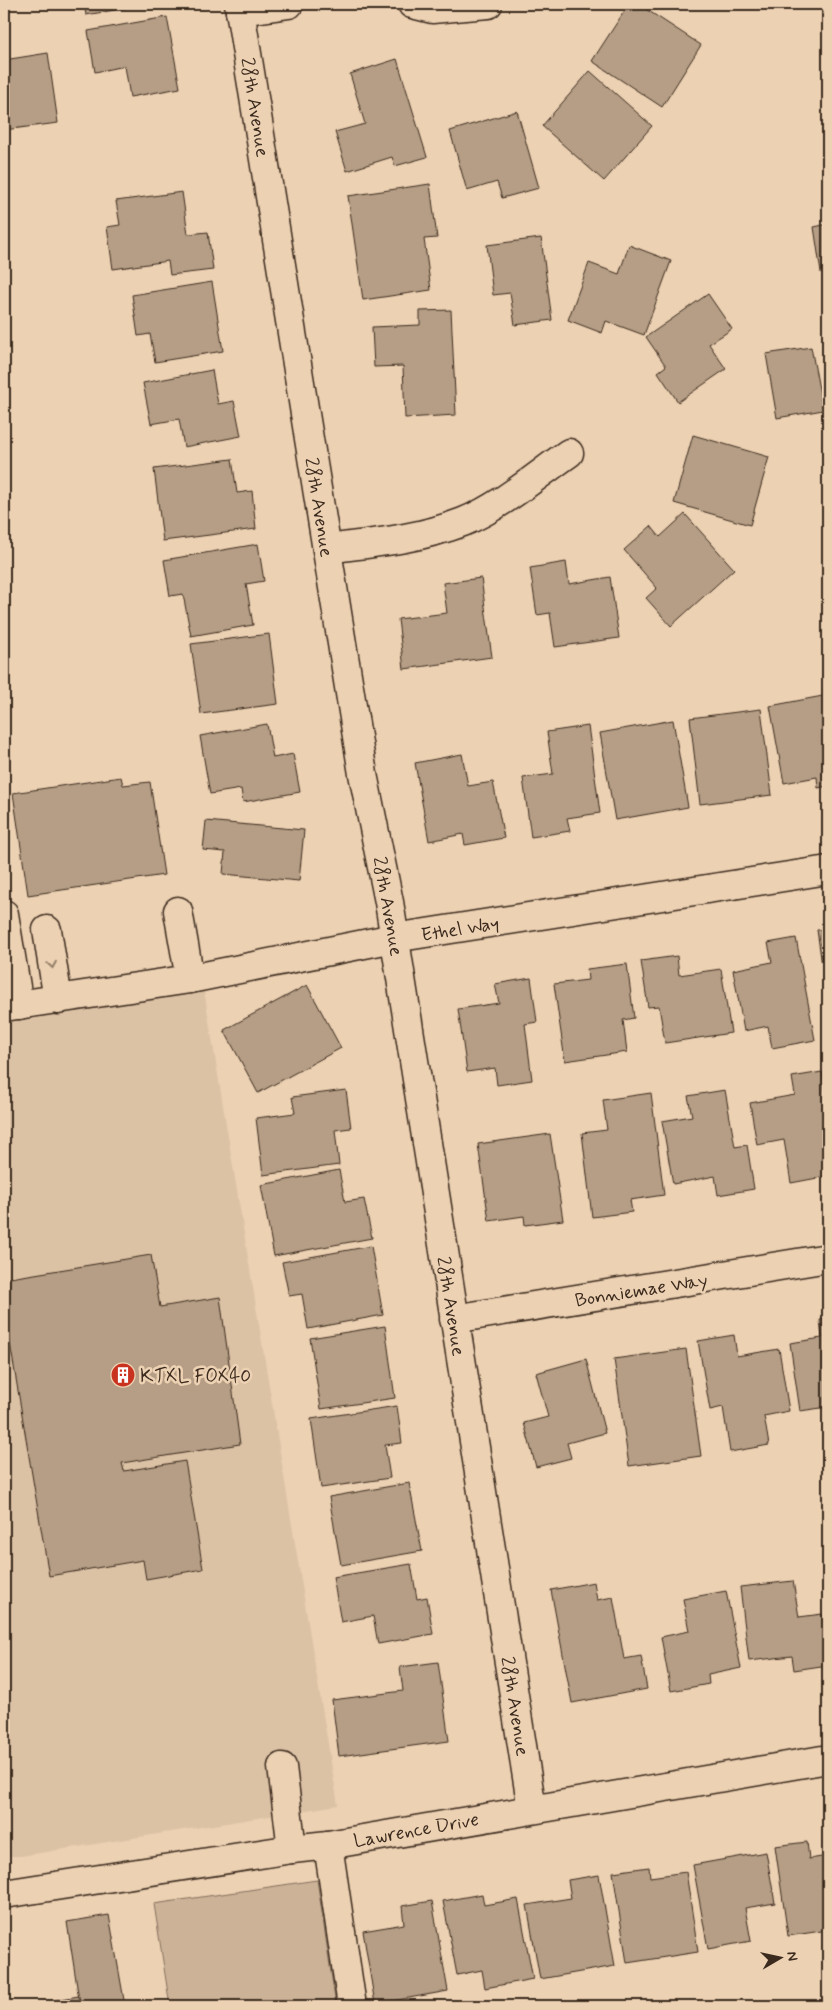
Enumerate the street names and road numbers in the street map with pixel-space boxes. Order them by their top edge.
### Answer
street label: 28th Avenue [234,56,275,159]
street label: 28th Avenue [298,456,339,559]
street label: 28th Avenue [366,855,409,958]
street label: Ethel Way [419,911,501,948]
street label: 28th Avenue [430,1255,471,1358]
street label: Bonniemae Way [573,1268,709,1313]
street label: 28th Avenue [494,1655,535,1758]
street label: Lawrence Drive [352,1807,481,1854]

